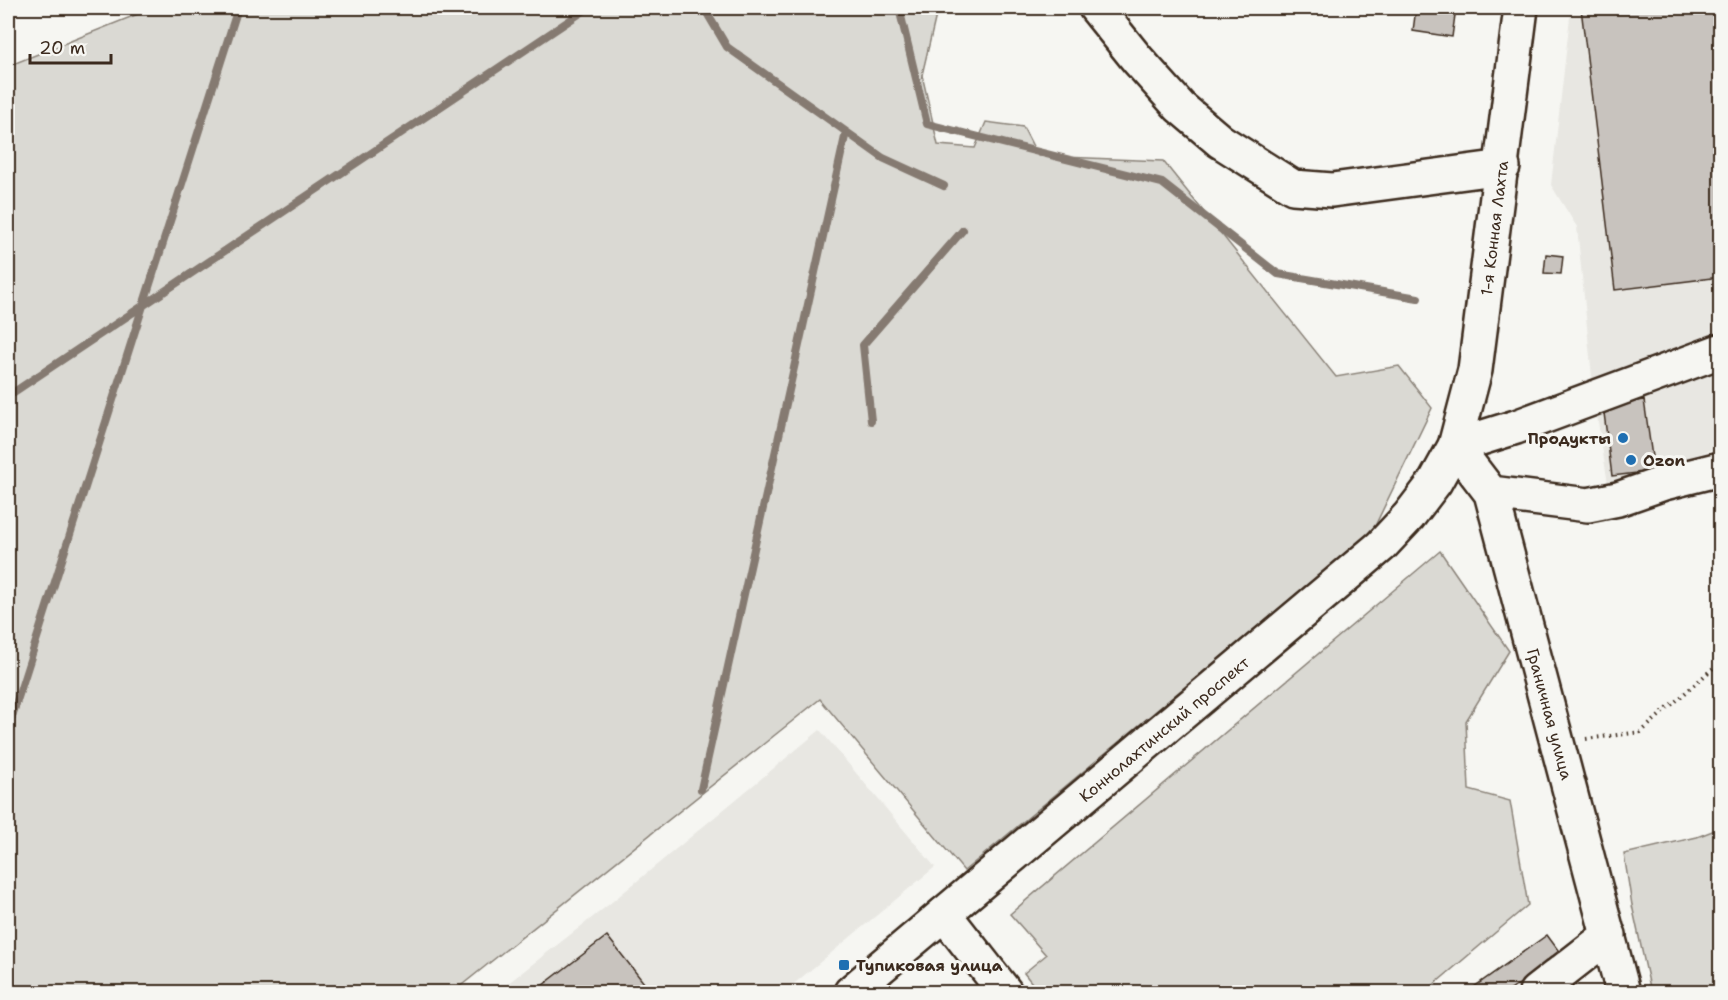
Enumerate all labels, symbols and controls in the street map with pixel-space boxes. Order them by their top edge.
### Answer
scale bar [30,27,111,65]
text: 20 m [39,36,85,60]
street label: 1-я Конная Лахта [1476,159,1513,297]
place label: Продукты [1528,428,1611,449]
marker: Продукты [1616,431,1630,445]
place label: Ozon [1643,450,1686,471]
marker: Ozon [1624,453,1638,467]
street label: Граничная улица [1522,646,1577,782]
street label: Коннолахтинский проспект [1075,651,1254,807]
place label: Тупиковая улица [856,955,1003,976]
marker: Тупиковая улица [837,958,851,972]

